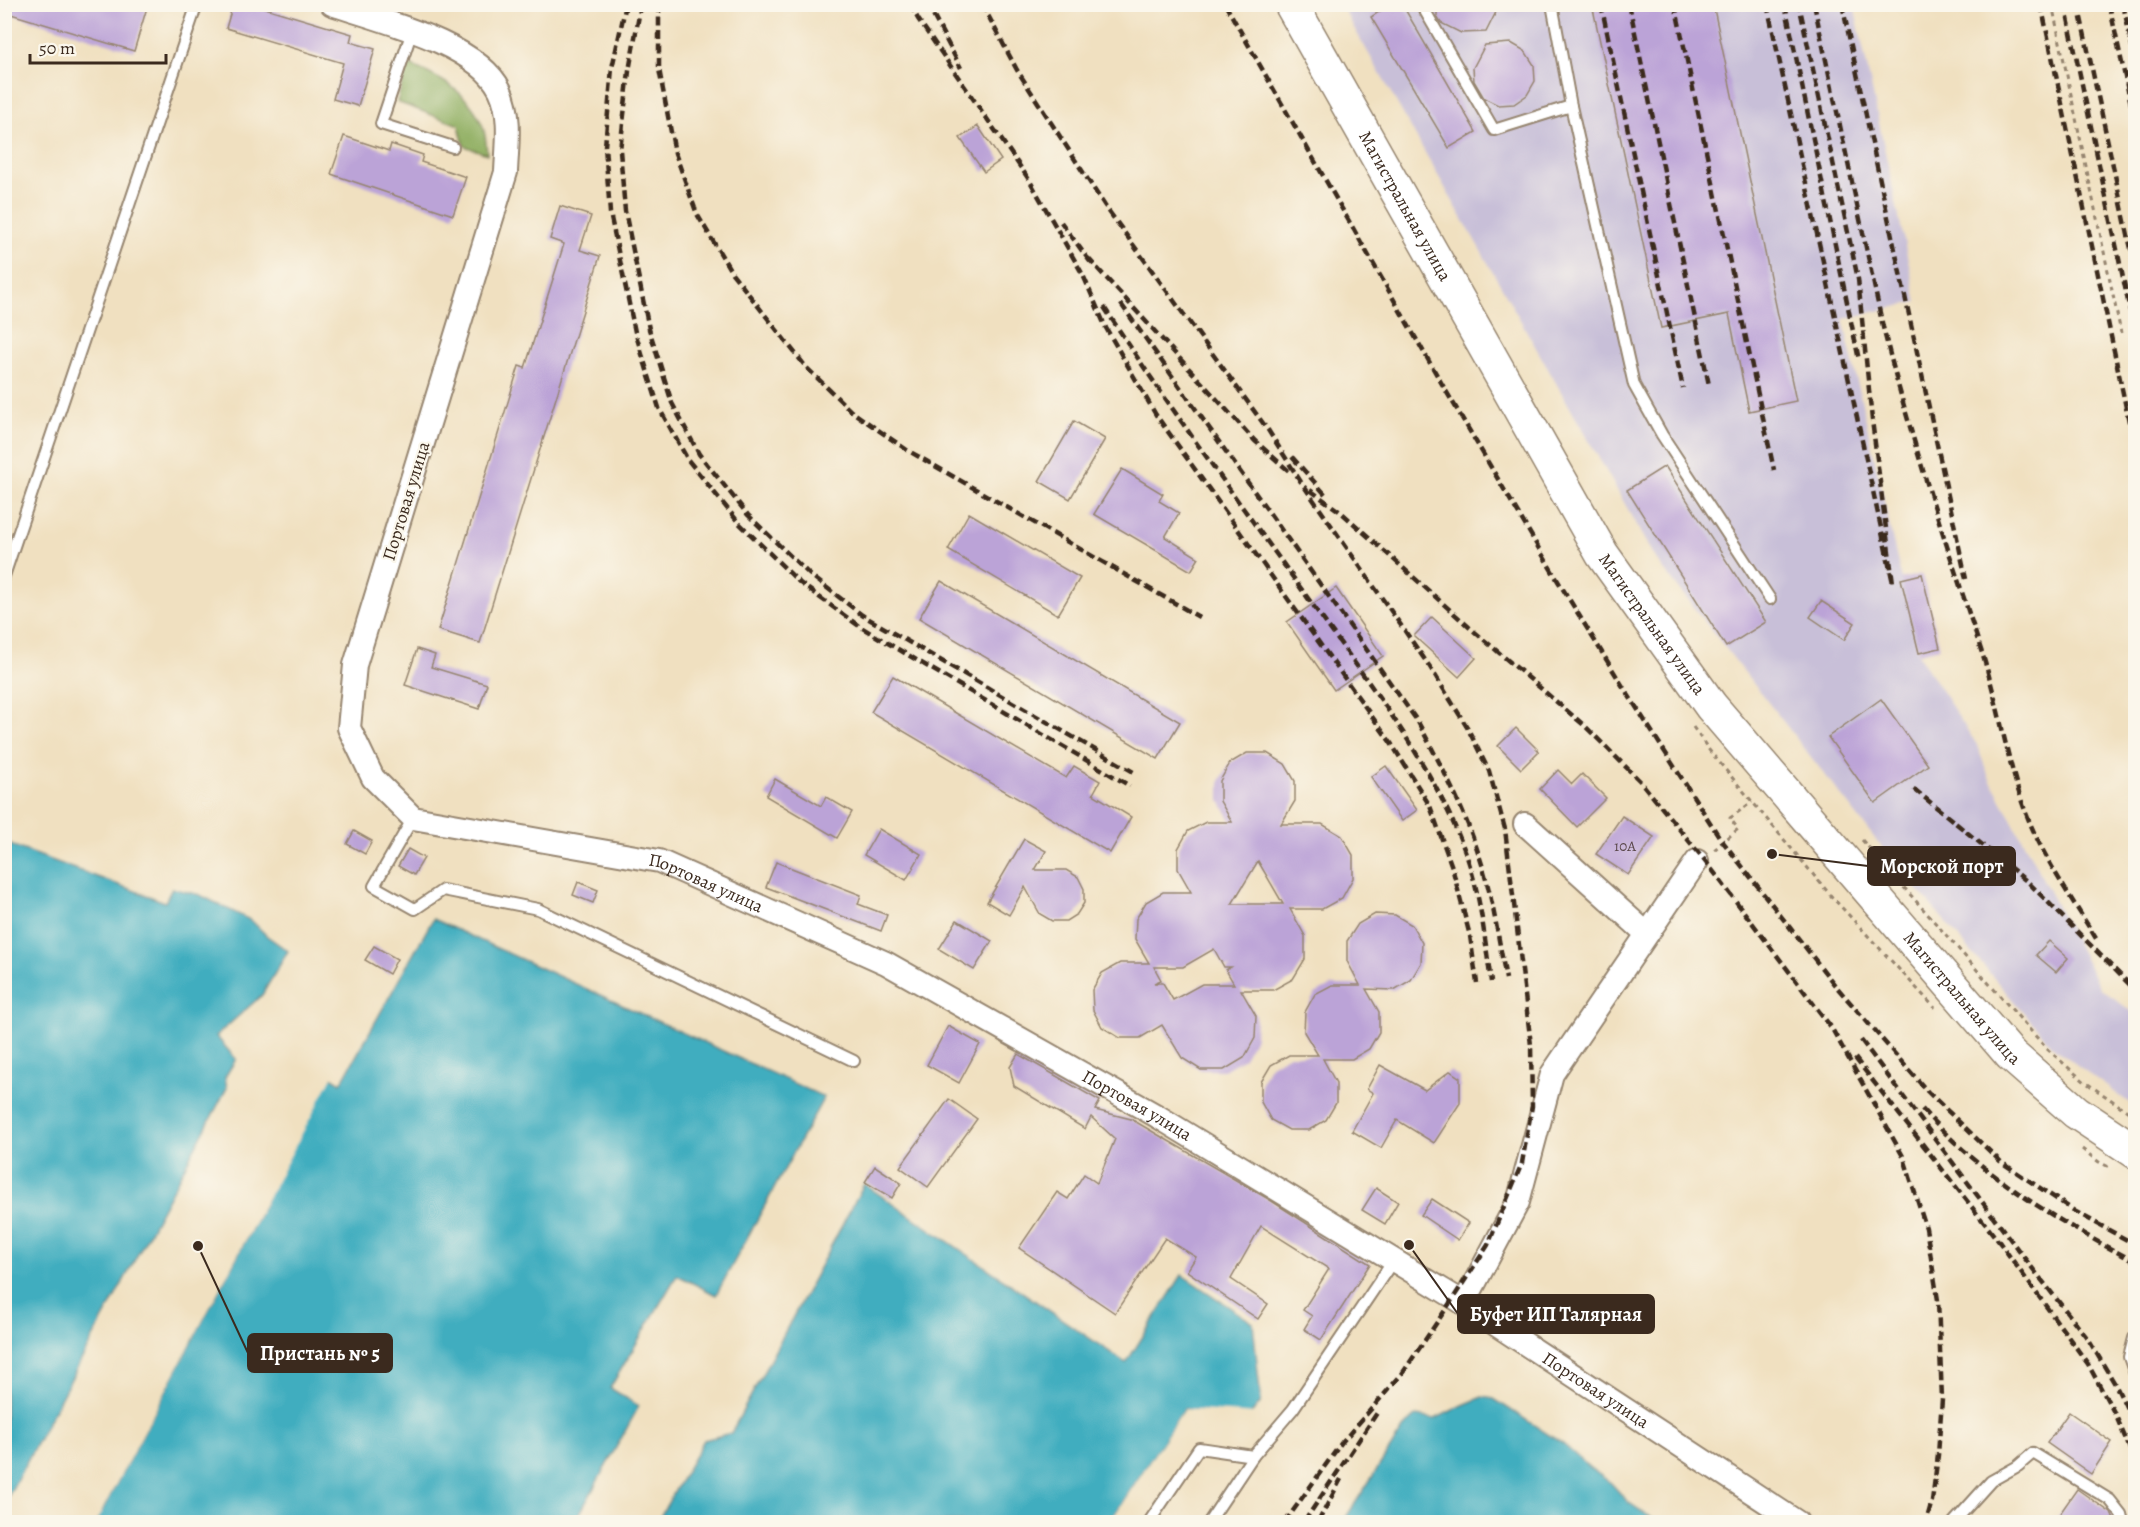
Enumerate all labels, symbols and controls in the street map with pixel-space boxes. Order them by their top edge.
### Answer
scale bar [30,27,166,65]
text: 50 m [39,36,75,60]
street label: Магистральная улица [1353,127,1458,286]
street label: Портовая улица [377,438,436,563]
street label: Магистральная улица [1593,548,1712,700]
house number: 10А [1614,836,1636,856]
street label: Портовая улица [647,847,768,919]
callout: Морской порт [1868,847,2015,885]
text: Морской порт [1880,853,2004,880]
street label: Магистральная улица [1898,926,2026,1071]
street label: Портовая улица [1078,1064,1197,1147]
callout: Буфет ИП Талярная [1458,1295,1654,1333]
text: Буфет ИП Талярная [1470,1301,1642,1328]
callout: Пристань № 5 [248,1334,392,1372]
text: Пристань № 5 [260,1340,380,1367]
street label: Портовая улица [1538,1346,1654,1434]

